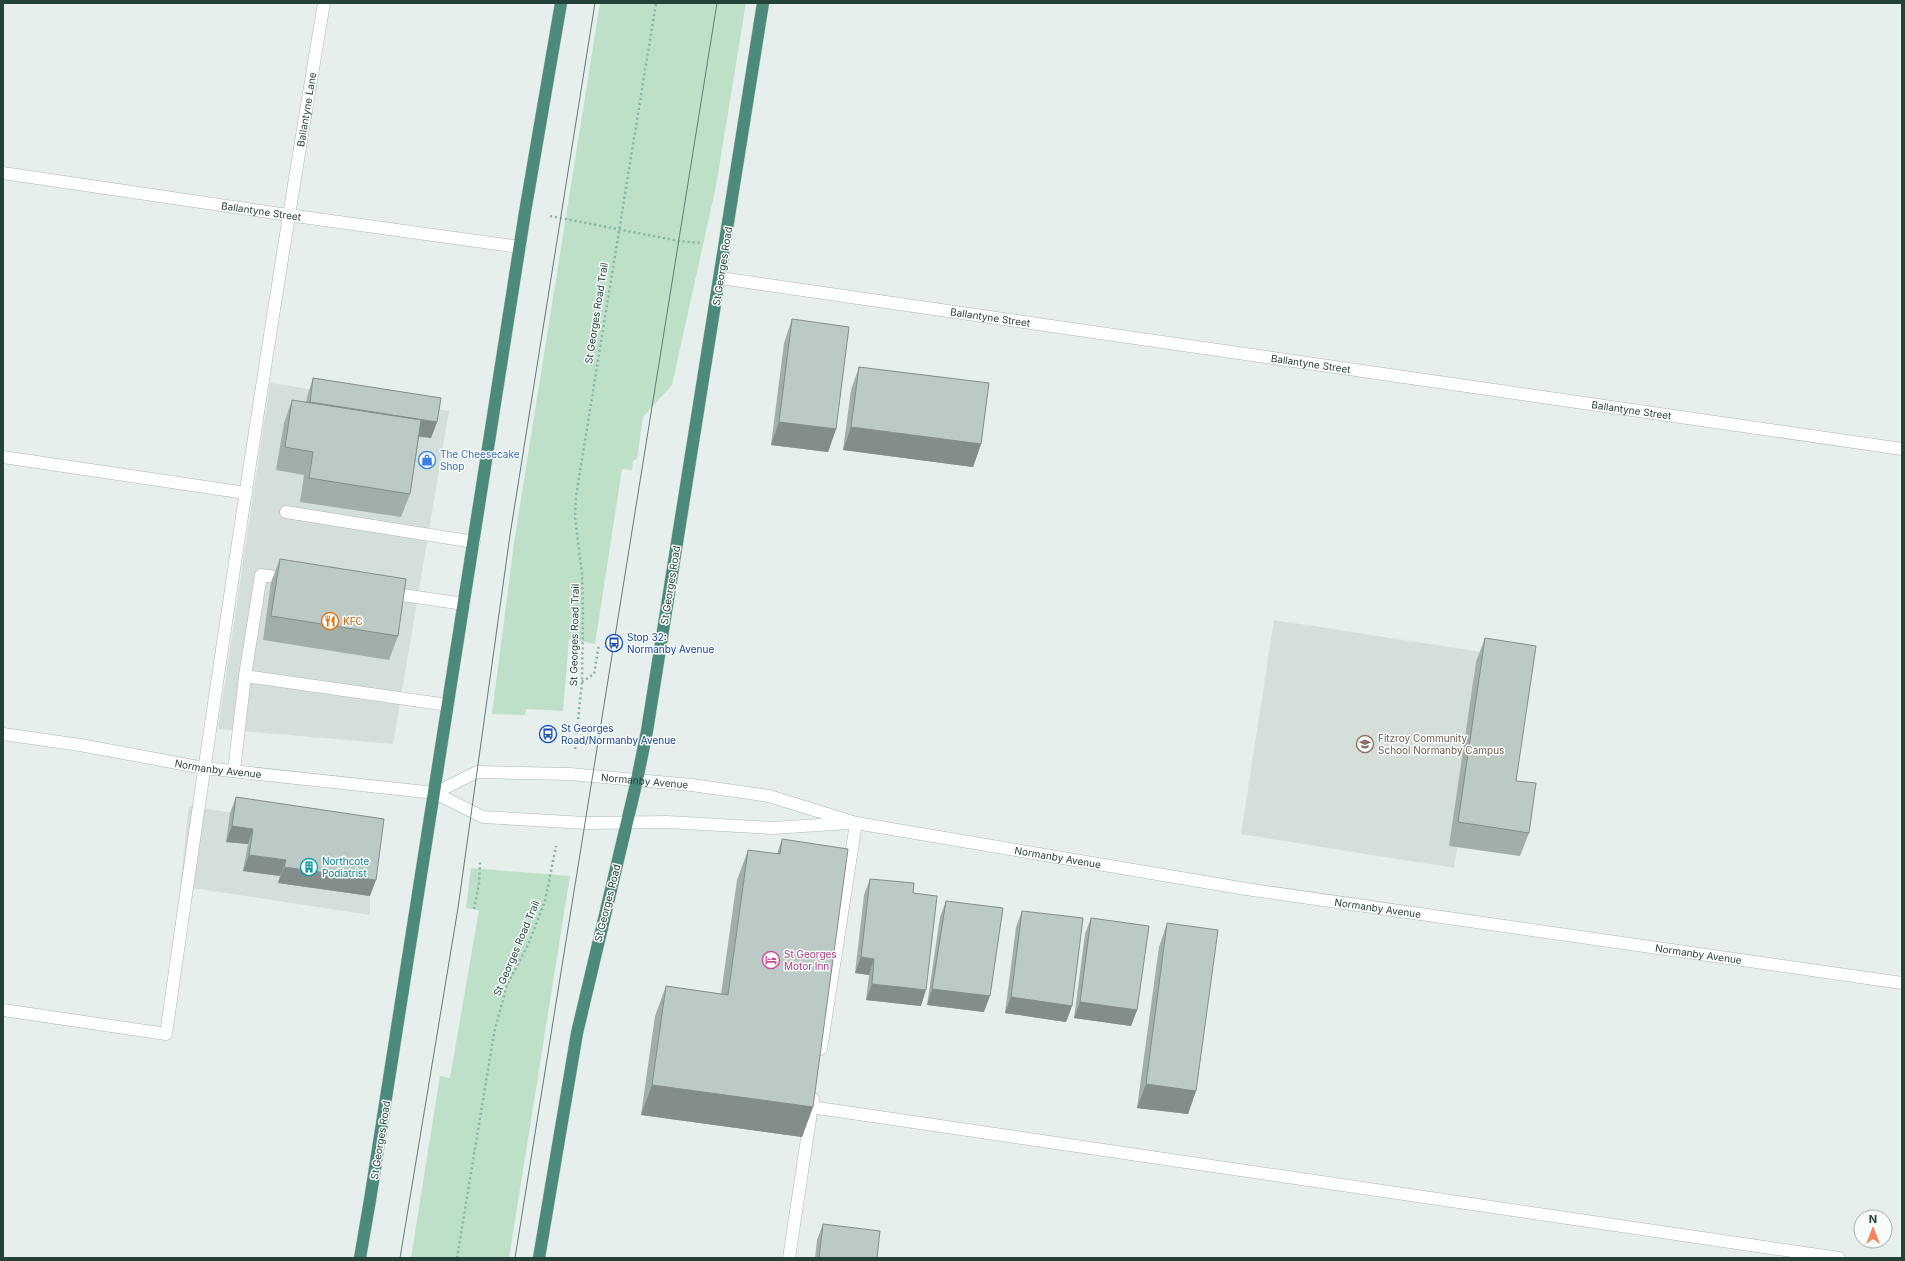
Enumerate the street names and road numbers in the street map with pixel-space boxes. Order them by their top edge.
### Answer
street label: Ballantyne Lane [294,71,318,147]
street label: Ballantyne Street [221,199,303,223]
street label: St Georges Road [710,226,734,306]
street label: St Georges Road Trail [582,261,610,365]
street label: Ballantyne Street [949,305,1032,329]
street label: Ballantyne Street [1270,352,1352,375]
street label: Ballantyne Street [1591,398,1673,422]
street label: St Georges Road [658,545,682,625]
street label: St Georges Road Trail [567,584,581,686]
street label: Normanby Avenue [174,757,262,780]
street label: Normanby Avenue [601,771,689,791]
street label: Normanby Avenue [1014,844,1102,870]
street label: St Georges Road [592,863,622,943]
street label: Normanby Avenue [1334,896,1422,920]
street label: St Georges Road Trail [490,898,542,998]
street label: Normanby Avenue [1654,942,1743,966]
street label: St Georges Road [368,1100,392,1180]

